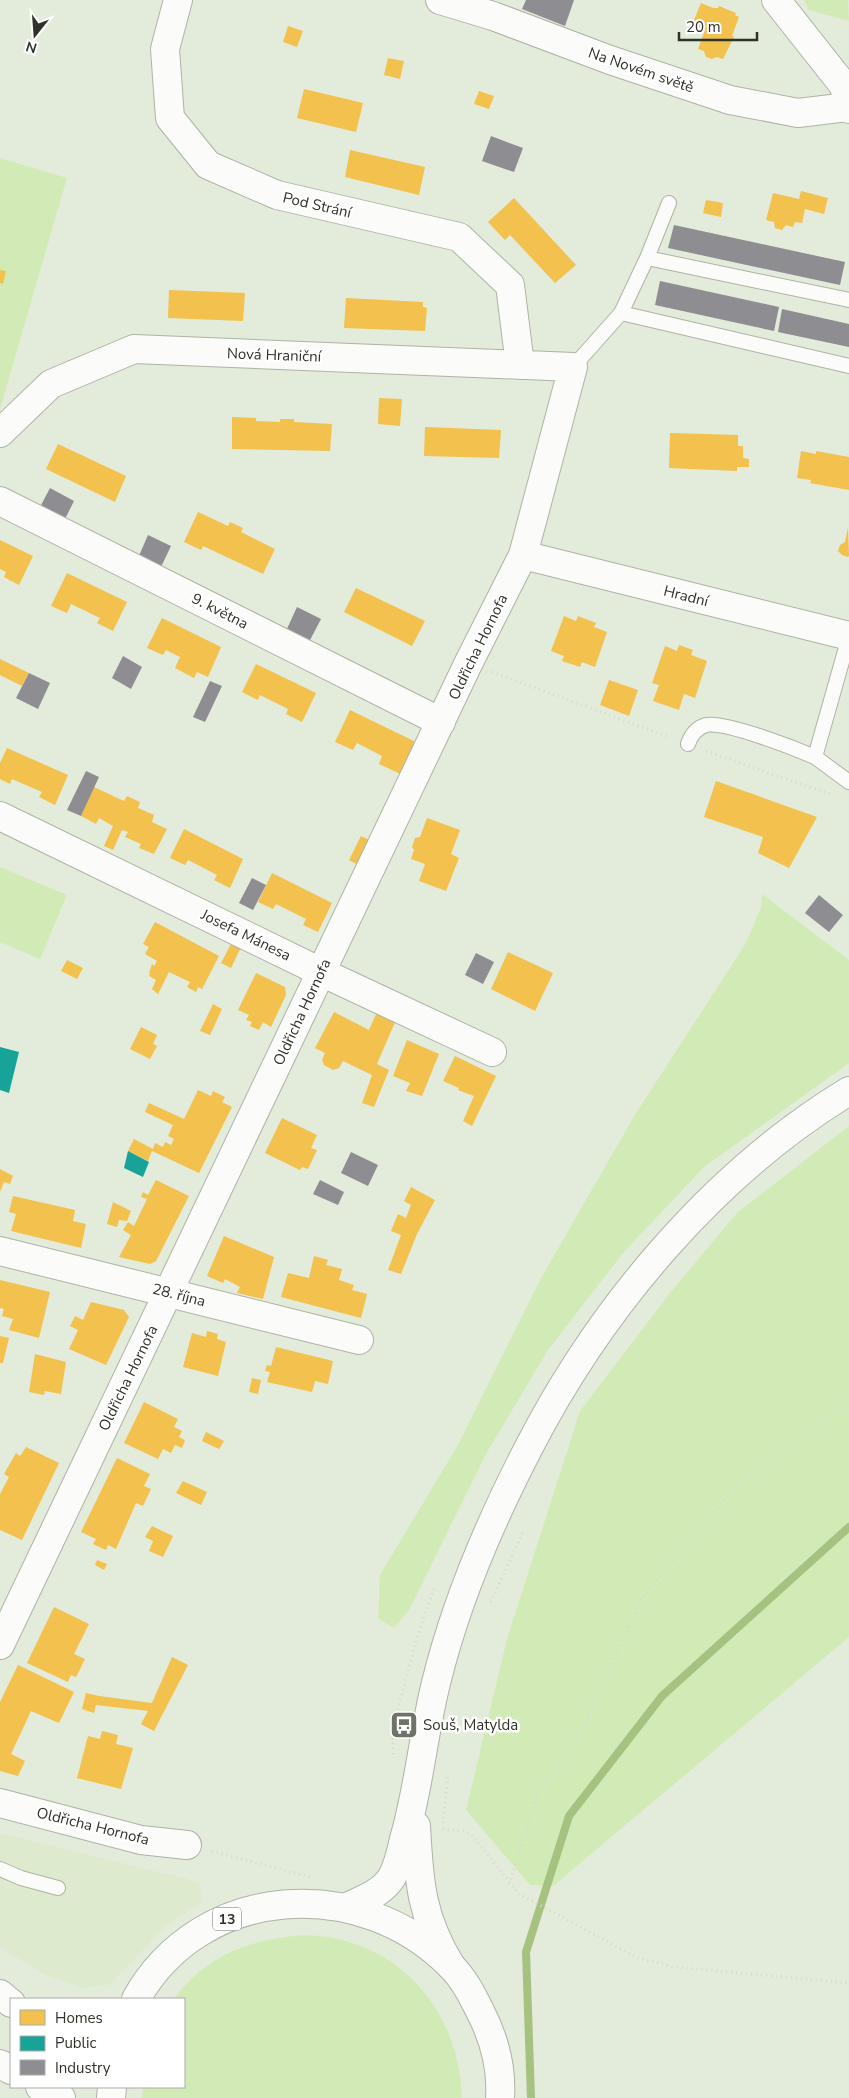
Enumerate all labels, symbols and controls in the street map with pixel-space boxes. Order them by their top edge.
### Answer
north arrow [10,10,60,60]
scale bar [679,10,756,42]
text: 20 m [686,17,721,37]
text: N [24,36,39,58]
street label: Na Novém světě [586,43,696,97]
street label: Pod Strání [281,187,355,223]
street label: Nová Hraniční [227,343,323,367]
street label: Hradní [662,581,712,612]
street label: 9. května [188,588,252,634]
street label: Oldřicha Hornofa [444,591,512,703]
street label: Josefa Mánesa [197,904,294,965]
street label: Oldřicha Hornofa [269,955,335,1069]
street label: 28. října [150,1279,208,1311]
street label: Oldřicha Hornofa [94,1322,162,1434]
bus stop icon: Souš, Matylda [389,1710,419,1740]
place label: Souš, Matylda [423,1715,518,1735]
street label: Oldřicha Hornofa [35,1802,151,1850]
road number: 13 [213,1908,241,1930]
legend [10,1998,185,2088]
text: Homes [55,2008,103,2028]
text: Public [55,2033,96,2053]
text: Industry [55,2058,111,2078]

